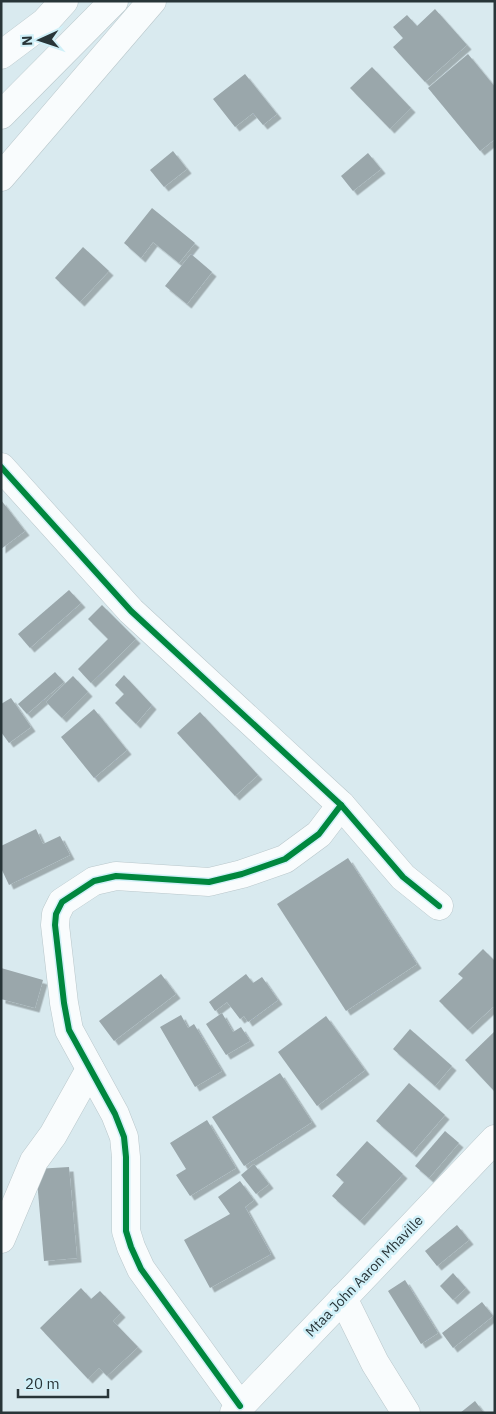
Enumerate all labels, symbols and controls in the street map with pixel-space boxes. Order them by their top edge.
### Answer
north arrow [15,15,65,65]
text: N [18,35,36,46]
street label: Mtaa John Aaron Mhaville [301,1211,427,1340]
scale bar [18,1366,108,1398]
text: 20 m [25,1374,60,1393]

